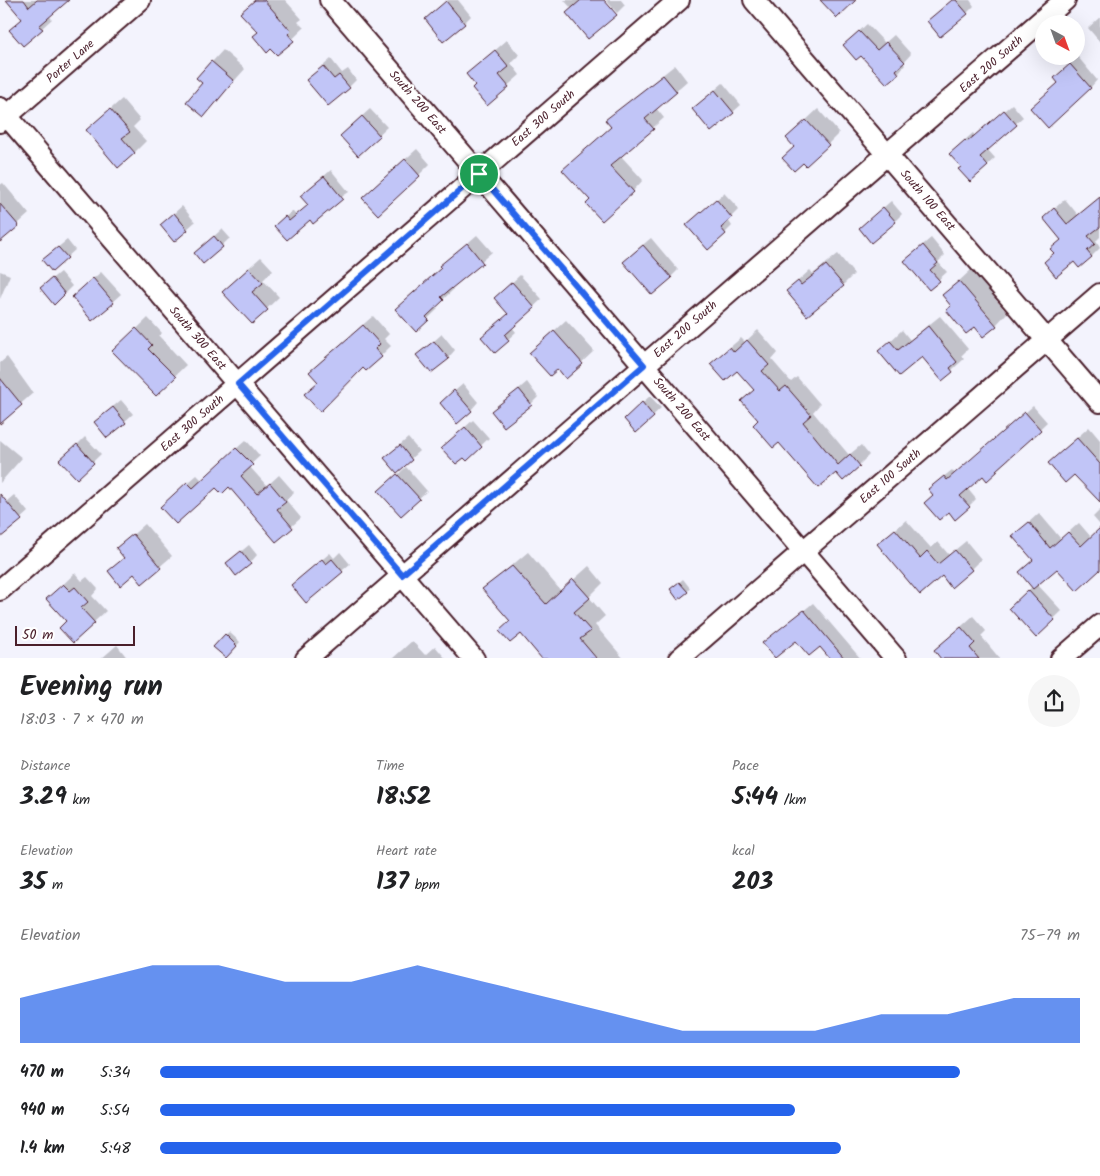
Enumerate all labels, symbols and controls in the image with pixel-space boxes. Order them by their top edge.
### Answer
north arrow [1035,15,1085,65]
map controls [1035,15,1085,65]
street label: East 200 South [955,31,1028,98]
street label: Porter Lane [42,35,99,88]
street label: South 200 East [384,66,451,139]
street label: East 300 South [507,85,580,152]
pin [458,153,500,195]
icon: arrive [465,160,493,188]
street label: South 100 East [895,165,960,236]
street label: East 200 South [649,296,722,363]
street label: South 300 East [164,302,231,375]
street label: South 200 East [648,373,715,446]
street label: East 300 South [156,390,229,457]
street label: East 100 South [855,444,925,509]
scale bar [15,624,135,647]
text: 50 m [22,624,53,646]
text: Evening run [20,665,163,710]
button: share [1028,675,1080,727]
text: 18:03 · 7 × 470 m [20,707,144,732]
text: Distance [20,755,70,777]
text: Time [376,755,404,777]
text: Pace [732,755,759,777]
text: 3.29 [20,777,67,817]
text: 18:52 [376,777,432,817]
text: 5:44 [732,777,778,817]
text: km [67,789,90,811]
text: /km [778,789,806,811]
text: Elevation [20,840,73,862]
text: Heart rate [376,840,437,862]
text: kcal [732,840,755,862]
text: 35 [20,862,46,902]
text: 137 [376,862,409,902]
text: 203 [732,862,773,902]
text: m [46,874,63,896]
text: bpm [409,874,440,896]
text: Elevation [20,923,81,948]
text: 75–79 m [1020,923,1080,948]
text: 470 m [20,1060,64,1085]
text: 5:34 [100,1060,130,1085]
text: 940 m [20,1098,64,1123]
text: 5:54 [100,1098,130,1123]
text: 1.4 km [20,1136,65,1161]
text: 5:48 [100,1136,131,1161]

